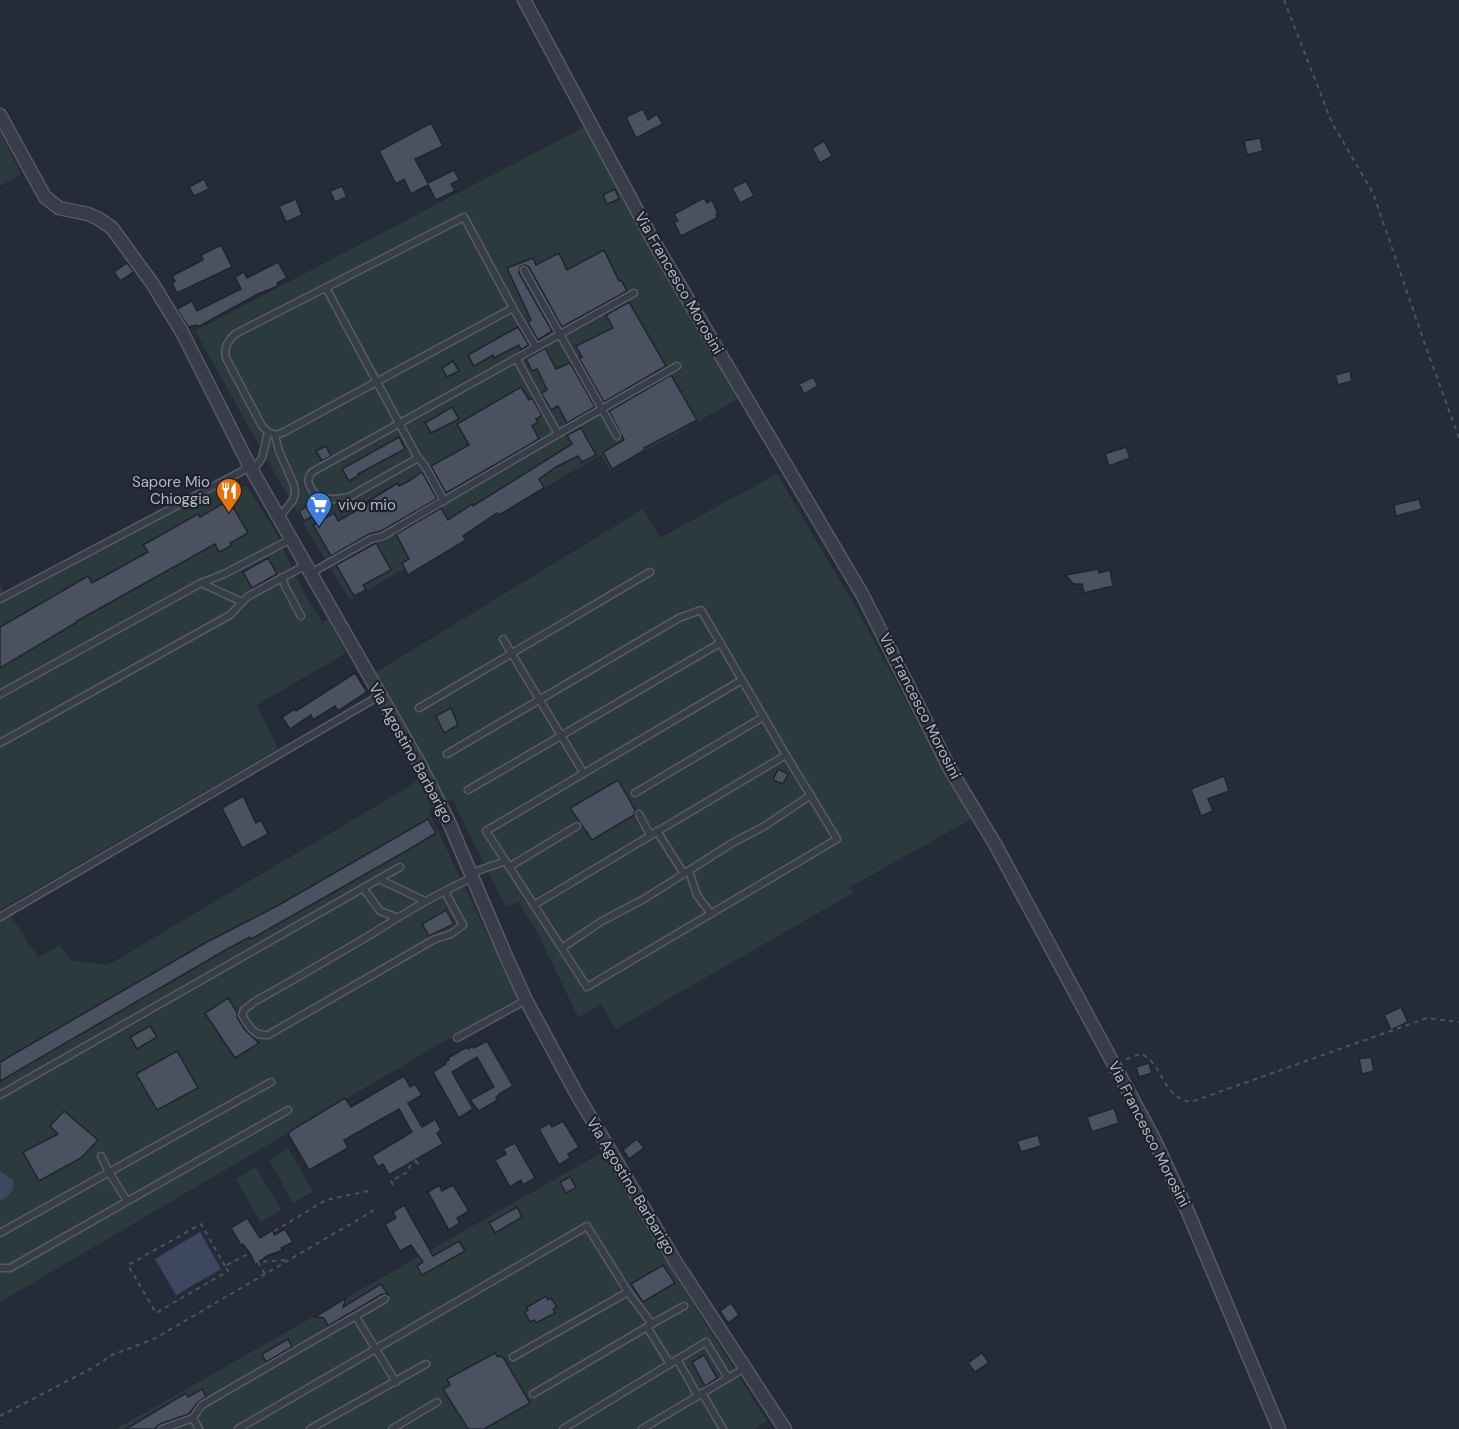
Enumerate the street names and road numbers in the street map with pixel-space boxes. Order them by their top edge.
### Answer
street label: Via Francesco Morosini [630,208,728,358]
street label: Via Francesco Morosini [874,630,966,782]
street label: Via Agostino Barbarigo [364,679,458,827]
street label: Via Francesco Morosini [1103,1058,1195,1210]
street label: Via Agostino Barbarigo [582,1113,680,1259]

